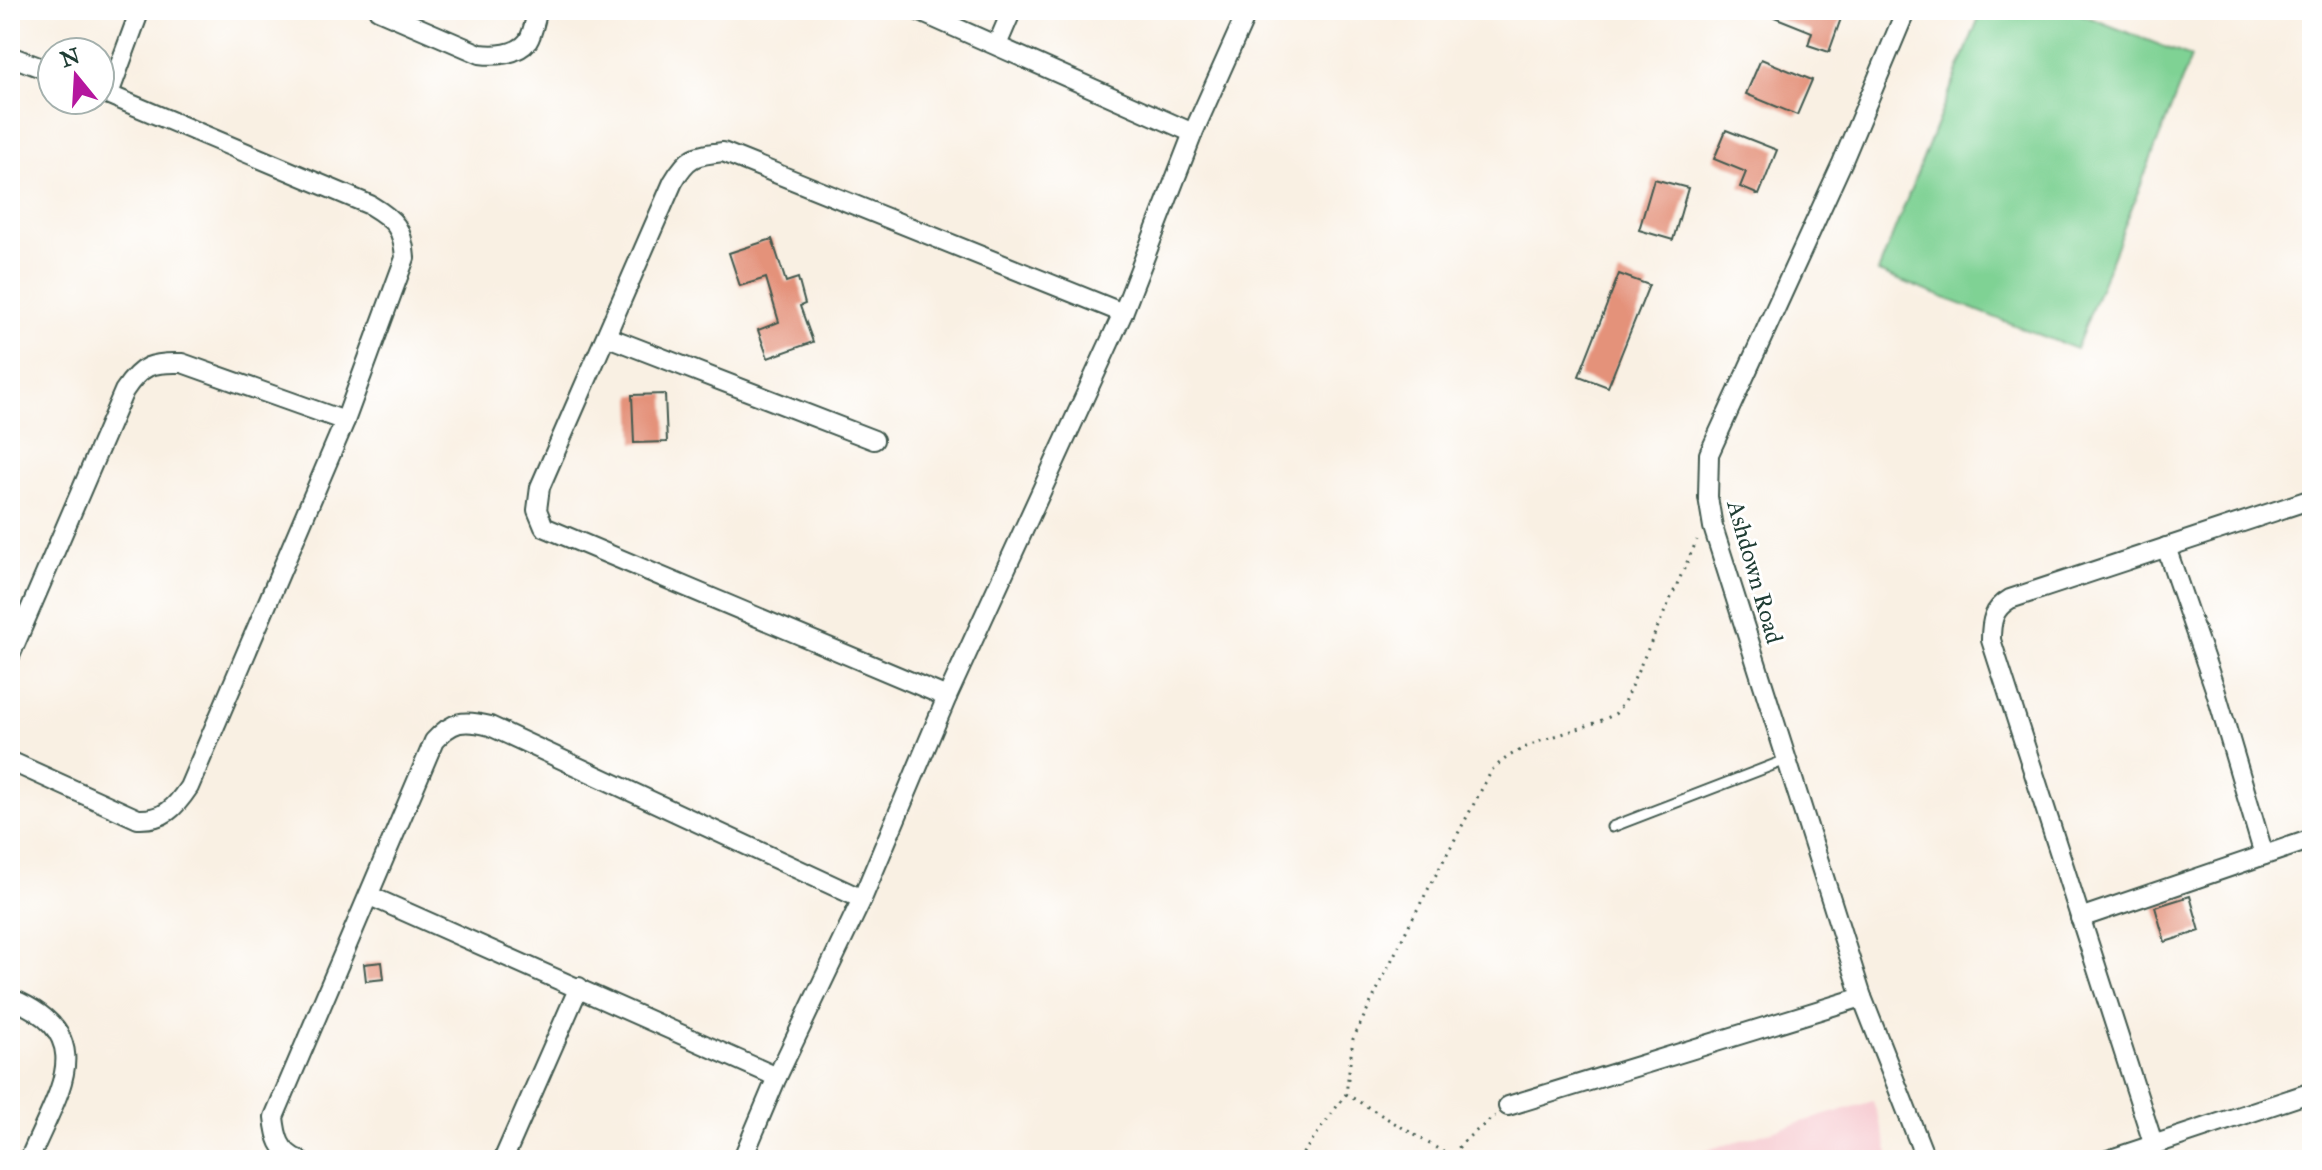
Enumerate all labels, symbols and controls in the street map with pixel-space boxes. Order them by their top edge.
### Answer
north arrow [36,36,116,116]
text: N [57,42,83,73]
street label: Ashdown Road [1720,496,1790,647]

